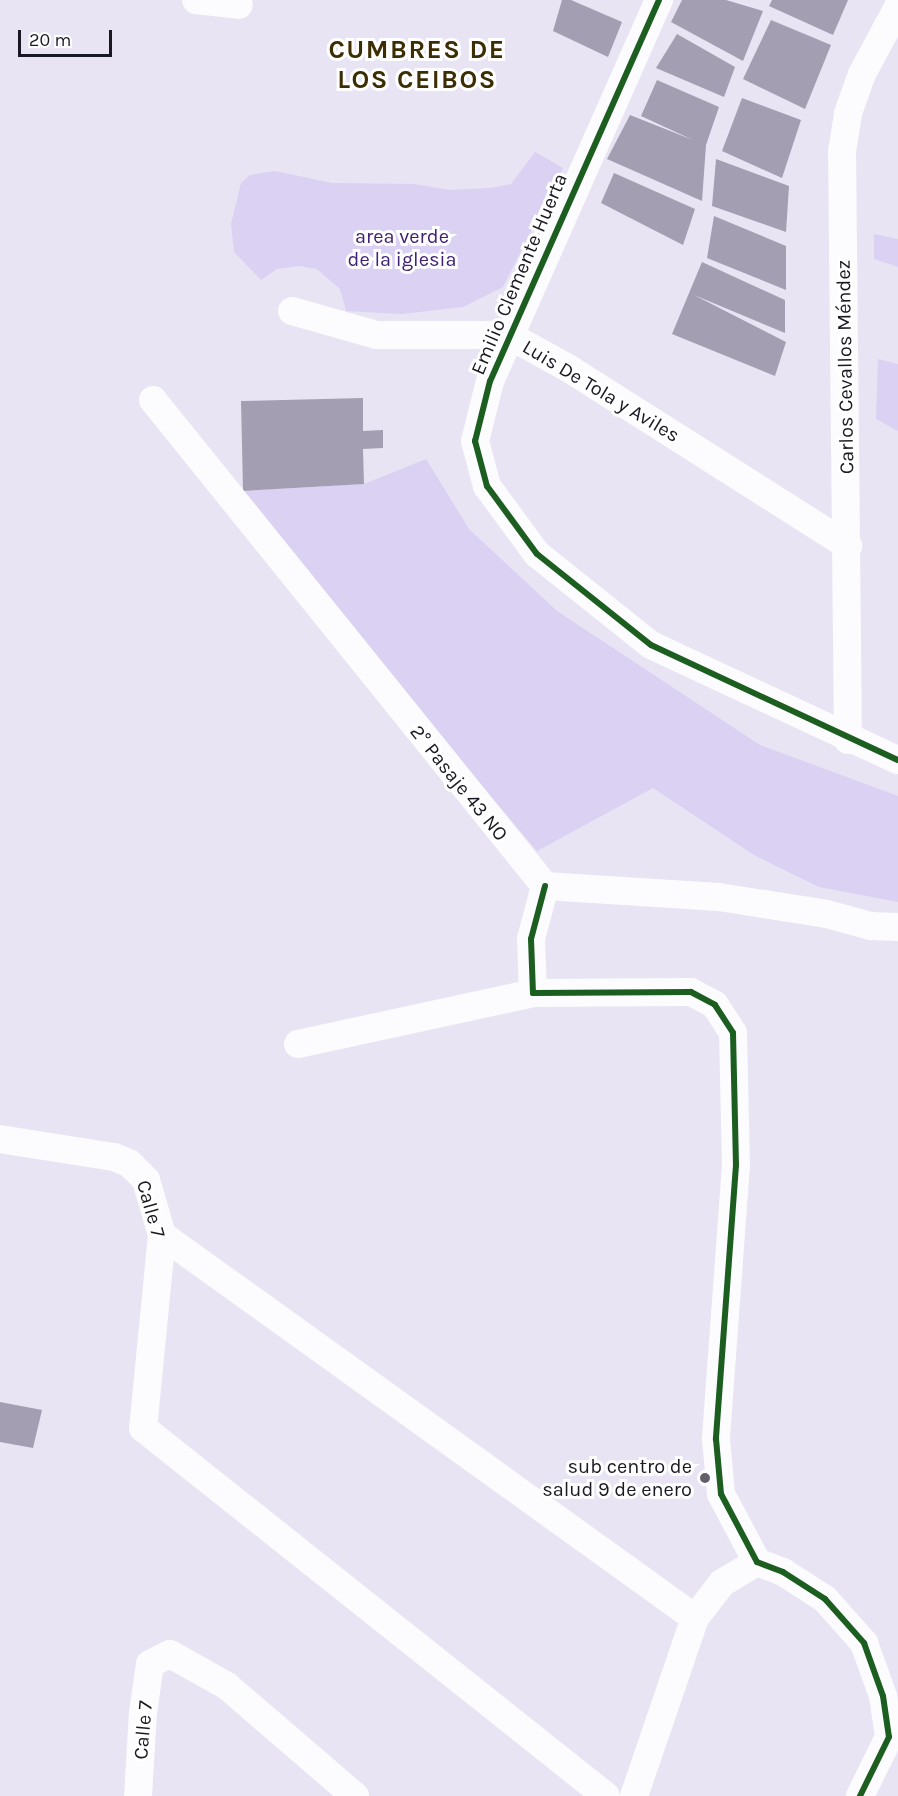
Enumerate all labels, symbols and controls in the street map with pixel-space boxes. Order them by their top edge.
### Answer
scale bar [21,18,116,56]
text: 20 m [29,29,71,51]
district label: CUMBRES DE LOS CEIBOS [328,34,506,96]
street label: Emilio Clemente Huerta [466,170,572,378]
park label: area verde de la iglesia [348,225,456,272]
street label: Carlos Cevallos Méndez [831,260,859,474]
street label: Luis De Tola y Aviles [518,335,684,447]
street label: 2° Pasaje 43 NO [405,720,513,846]
street label: Calle 7 [131,1177,171,1241]
place label: sub centro de salud 9 de enero [542,1454,692,1501]
marker: sub centro de salud 9 de enero [696,1469,714,1487]
street label: Calle 7 [128,1700,158,1760]

